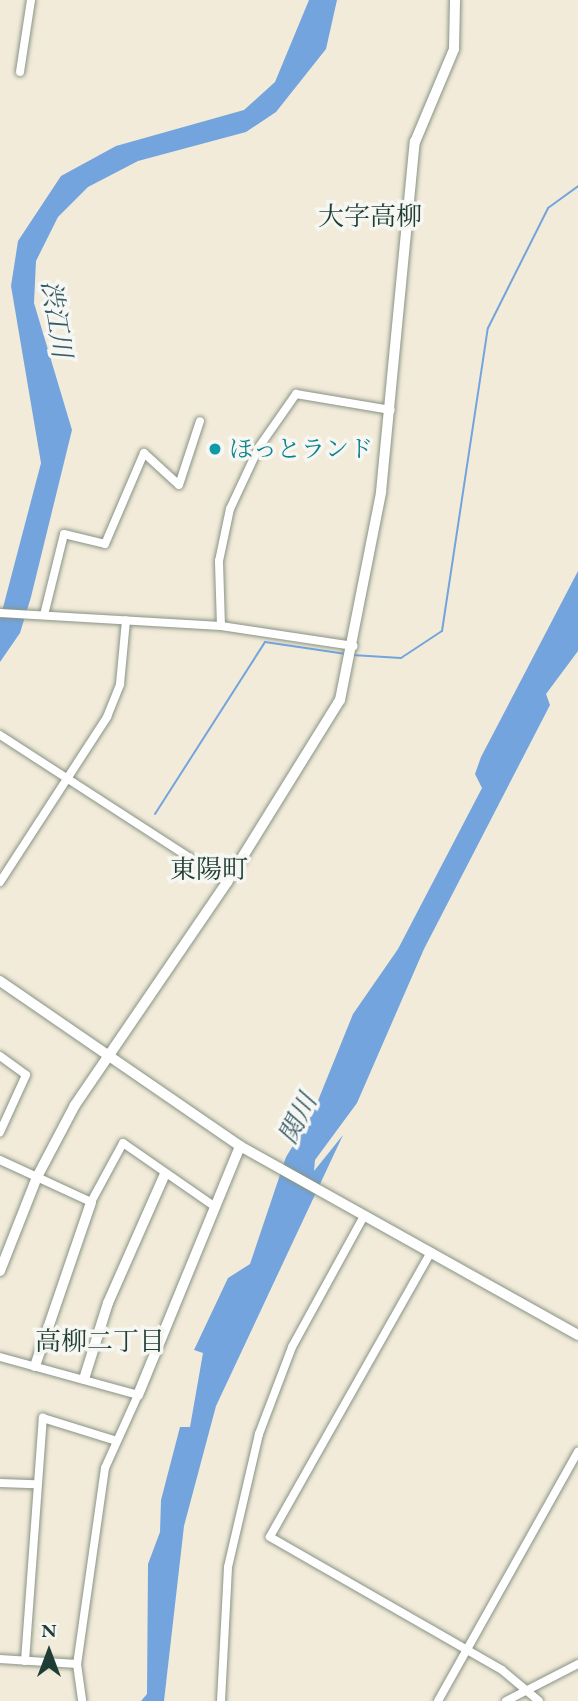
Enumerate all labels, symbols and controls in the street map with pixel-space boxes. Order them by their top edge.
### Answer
district label: 大字高柳 [318,201,422,233]
water label: 渋江川 [34,278,78,360]
place label: ほっとランド [229,435,373,463]
marker: ほっとランド [207,441,223,457]
district label: 東陽町 [170,854,248,886]
water label: 関川 [272,1089,324,1149]
district label: 高柳二丁目 [35,1326,165,1358]
north arrow [14,1617,84,1687]
text: N [41,1618,57,1643]

